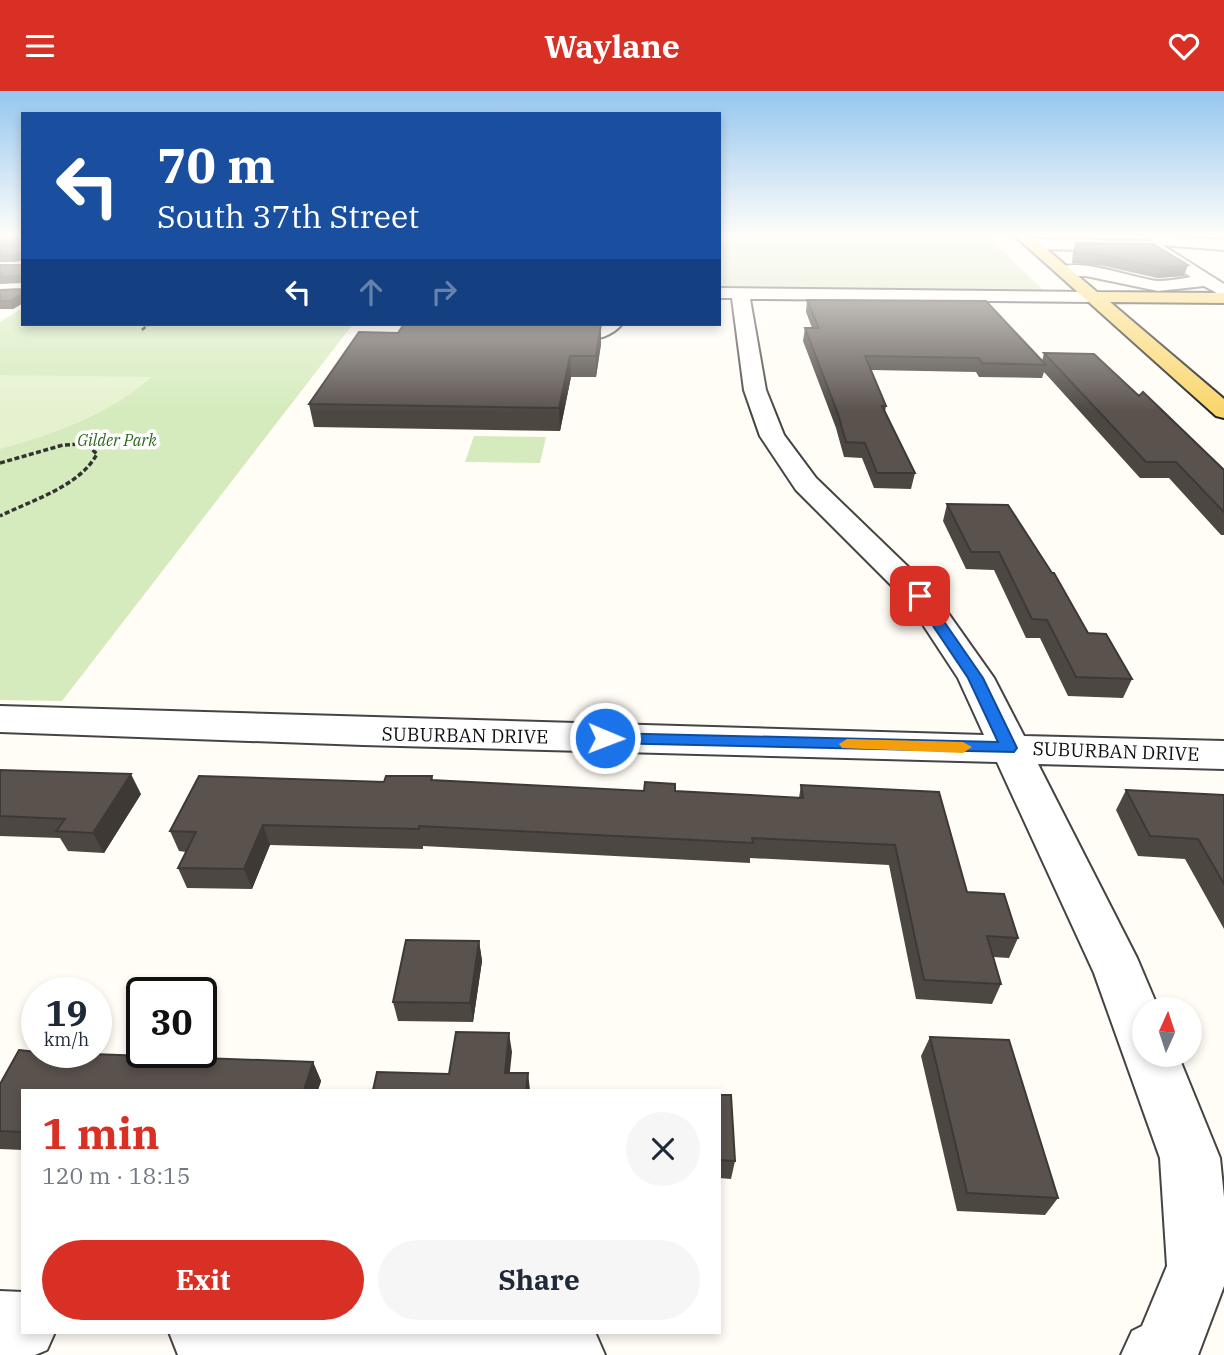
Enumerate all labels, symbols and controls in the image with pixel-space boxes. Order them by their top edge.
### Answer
text: Waylane [544,25,680,67]
icon: menu [21,27,59,65]
icon: heart [1165,27,1203,65]
text: 70 m [157,133,275,196]
icon: left [42,140,133,231]
text: South 37th Street [157,195,419,237]
icon: left [279,273,317,311]
icon: ahead [352,273,390,311]
icon: right [425,273,463,311]
park label: Gilder Park [77,430,157,450]
pin [890,566,950,626]
icon: arrive [901,577,939,615]
position arrow [568,701,642,775]
street label: SUBURBAN DRIVE [381,722,549,748]
street label: SUBURBAN DRIVE [1032,736,1200,766]
speed limit sign: 30 [126,977,217,1068]
text: 19 [45,990,88,1036]
north arrow [1132,997,1202,1067]
map controls [1132,997,1202,1067]
text: km/h [44,1028,89,1051]
text: 1 min [42,1106,160,1161]
button: close [626,1112,700,1186]
text: 120 m · 18:15 [42,1160,191,1190]
button: Exit [42,1240,364,1320]
button: Share [378,1240,700,1320]

